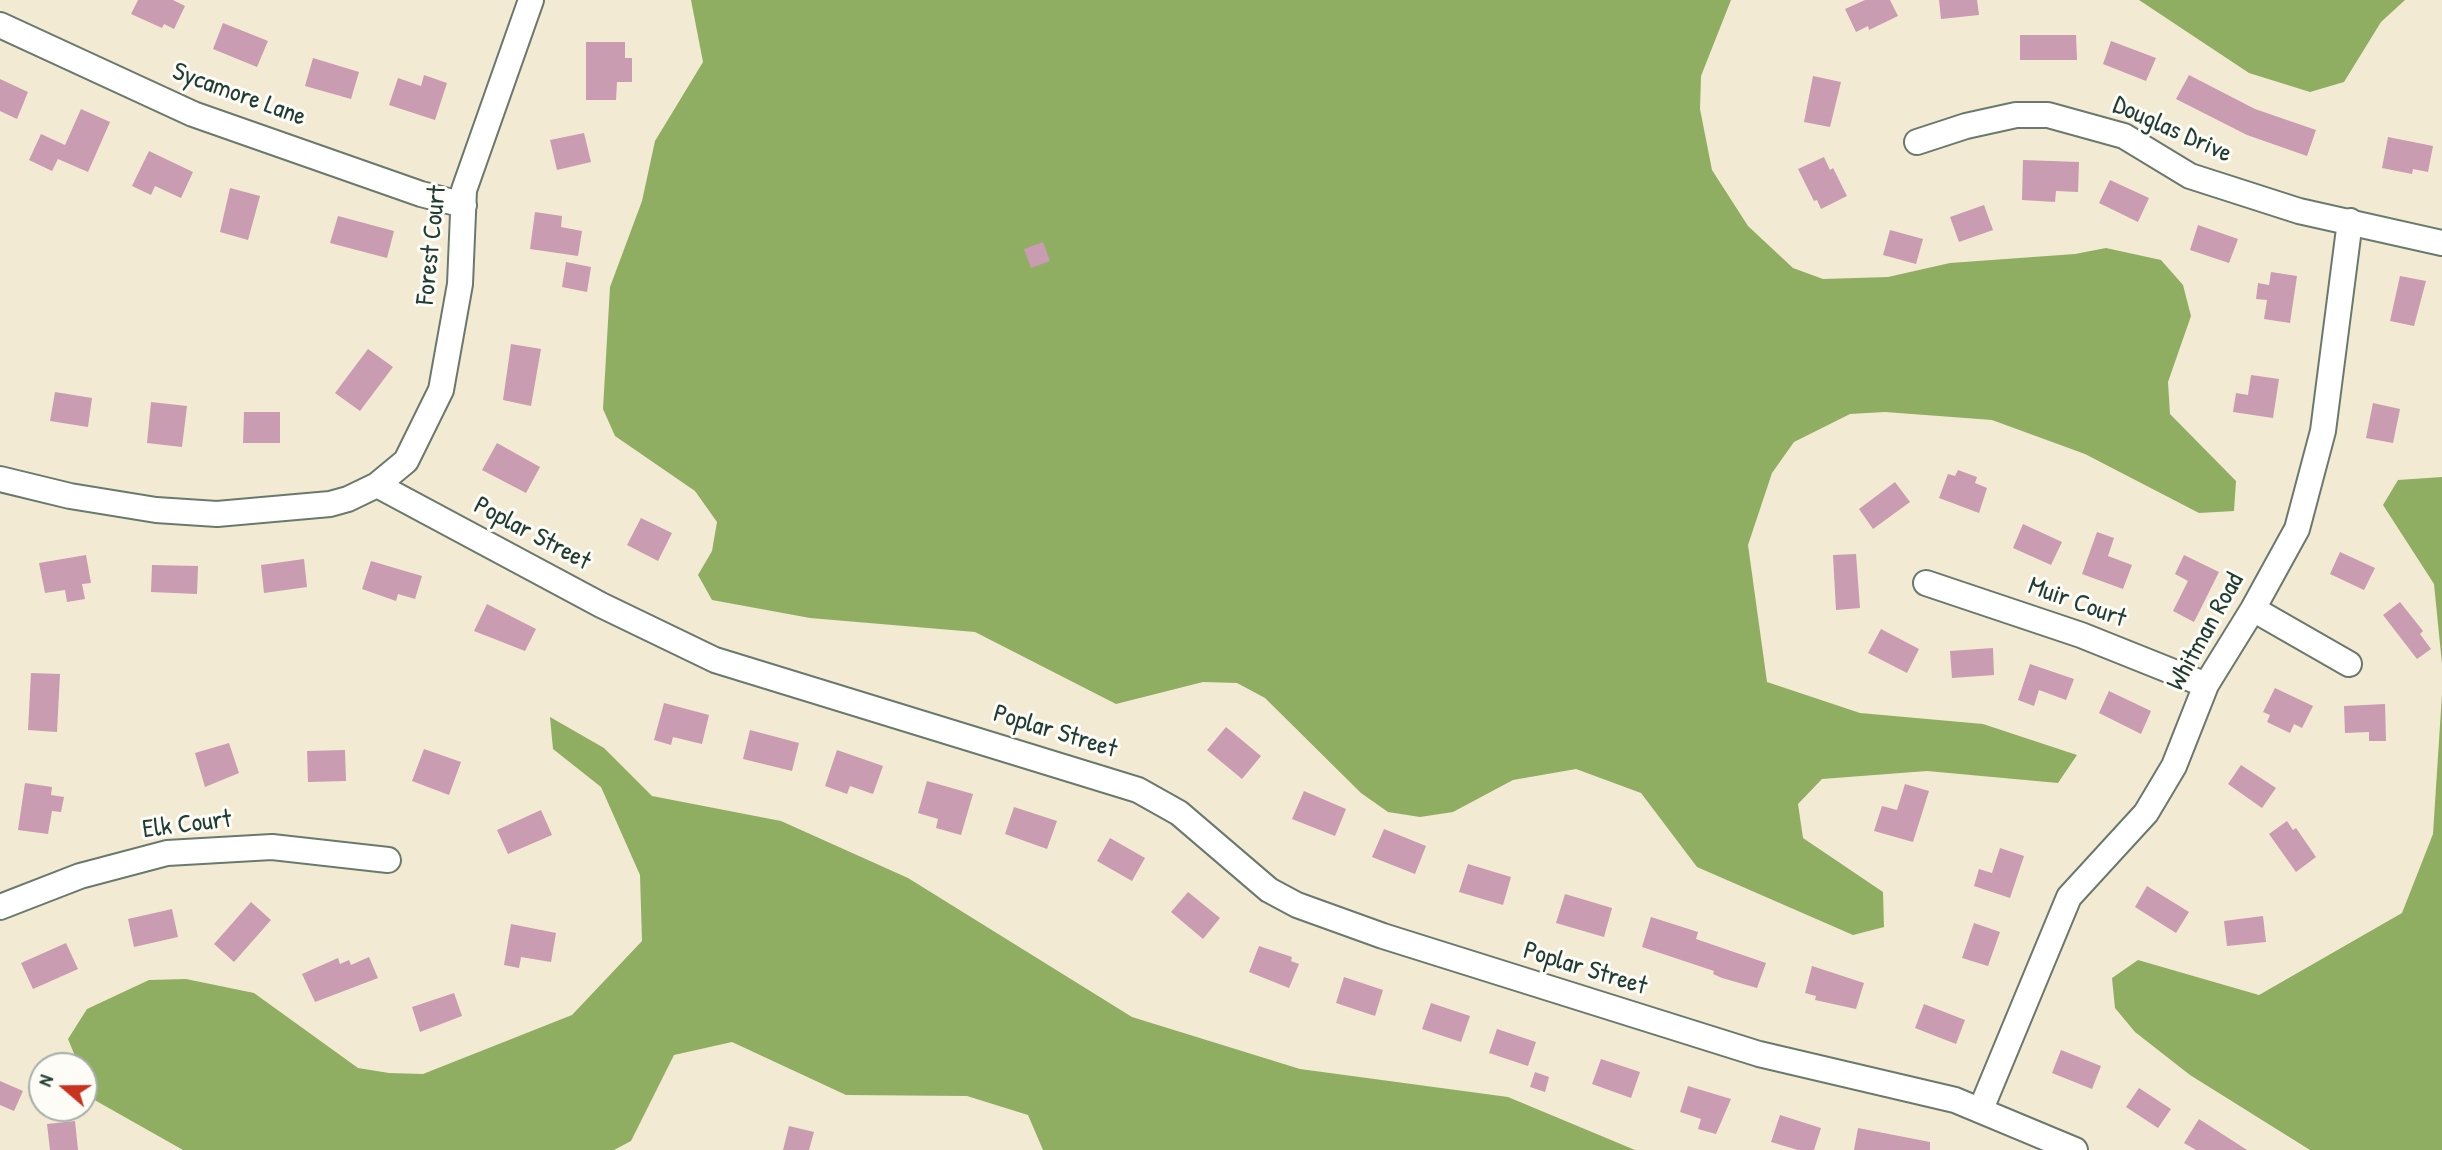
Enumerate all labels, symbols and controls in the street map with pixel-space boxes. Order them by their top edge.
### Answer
street label: Sycamore Lane [168,56,310,134]
street label: Douglas Drive [2108,90,2236,170]
street label: Forest Court [410,184,454,306]
street label: Poplar Street [468,490,596,578]
street label: Whitman Road [2161,568,2251,696]
street label: Muir Court [2024,571,2130,635]
street label: Poplar Street [989,698,1121,766]
street label: Elk Court [141,804,233,846]
street label: Poplar Street [1519,935,1651,1003]
north arrow [28,1052,98,1122]
text: N [31,1071,59,1090]

